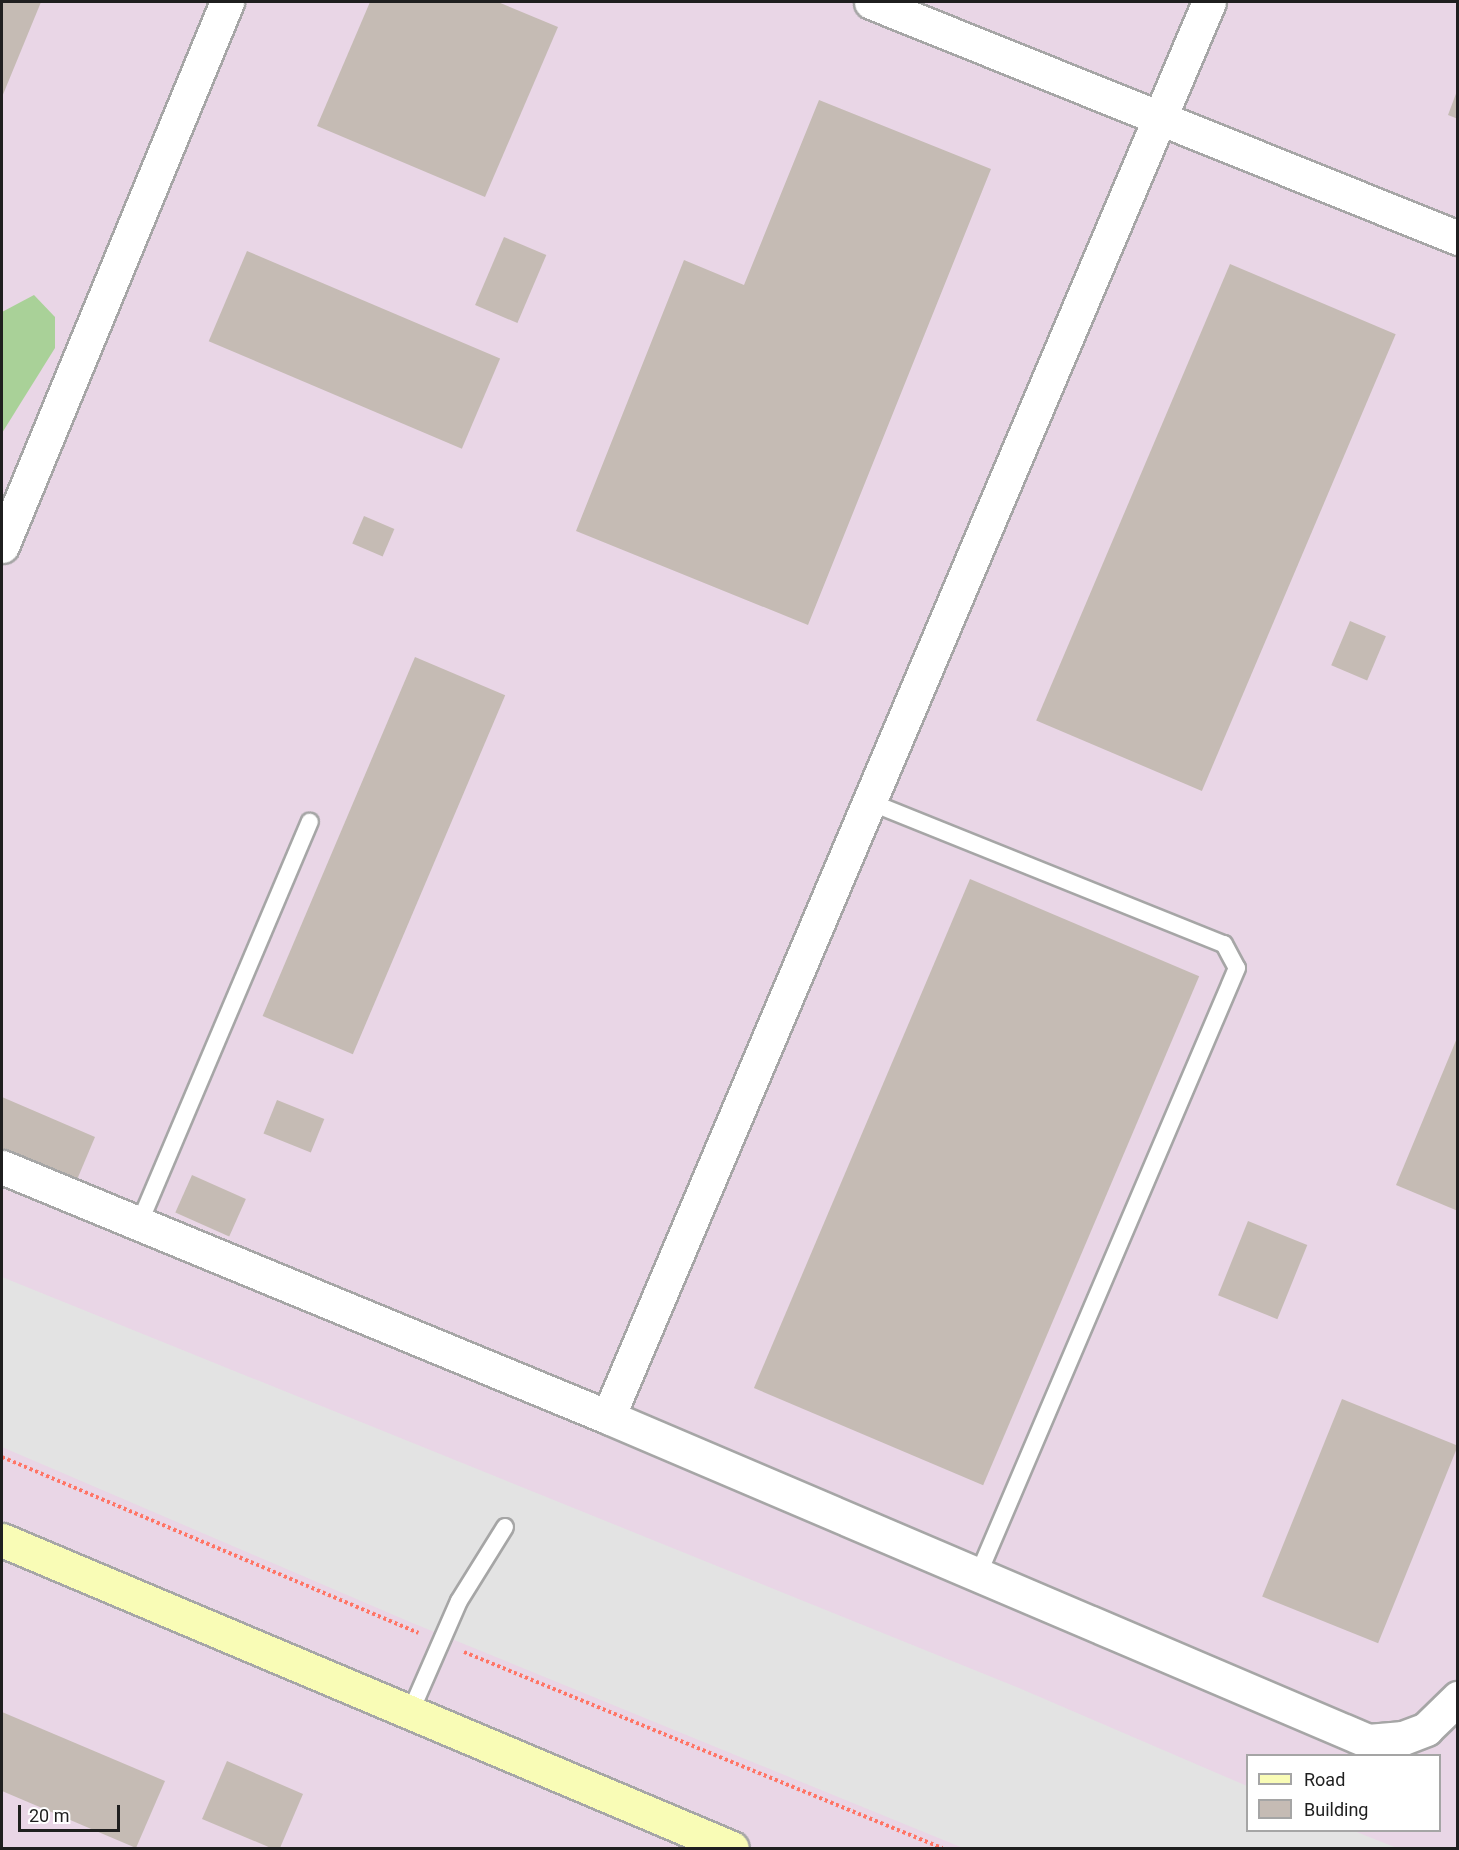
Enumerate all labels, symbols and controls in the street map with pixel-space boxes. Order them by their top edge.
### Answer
legend [1246,1754,1441,1832]
text: Road [1304,1769,1345,1790]
scale bar [21,1793,123,1831]
text: Building [1304,1799,1368,1820]
text: 20 m [29,1805,69,1826]

